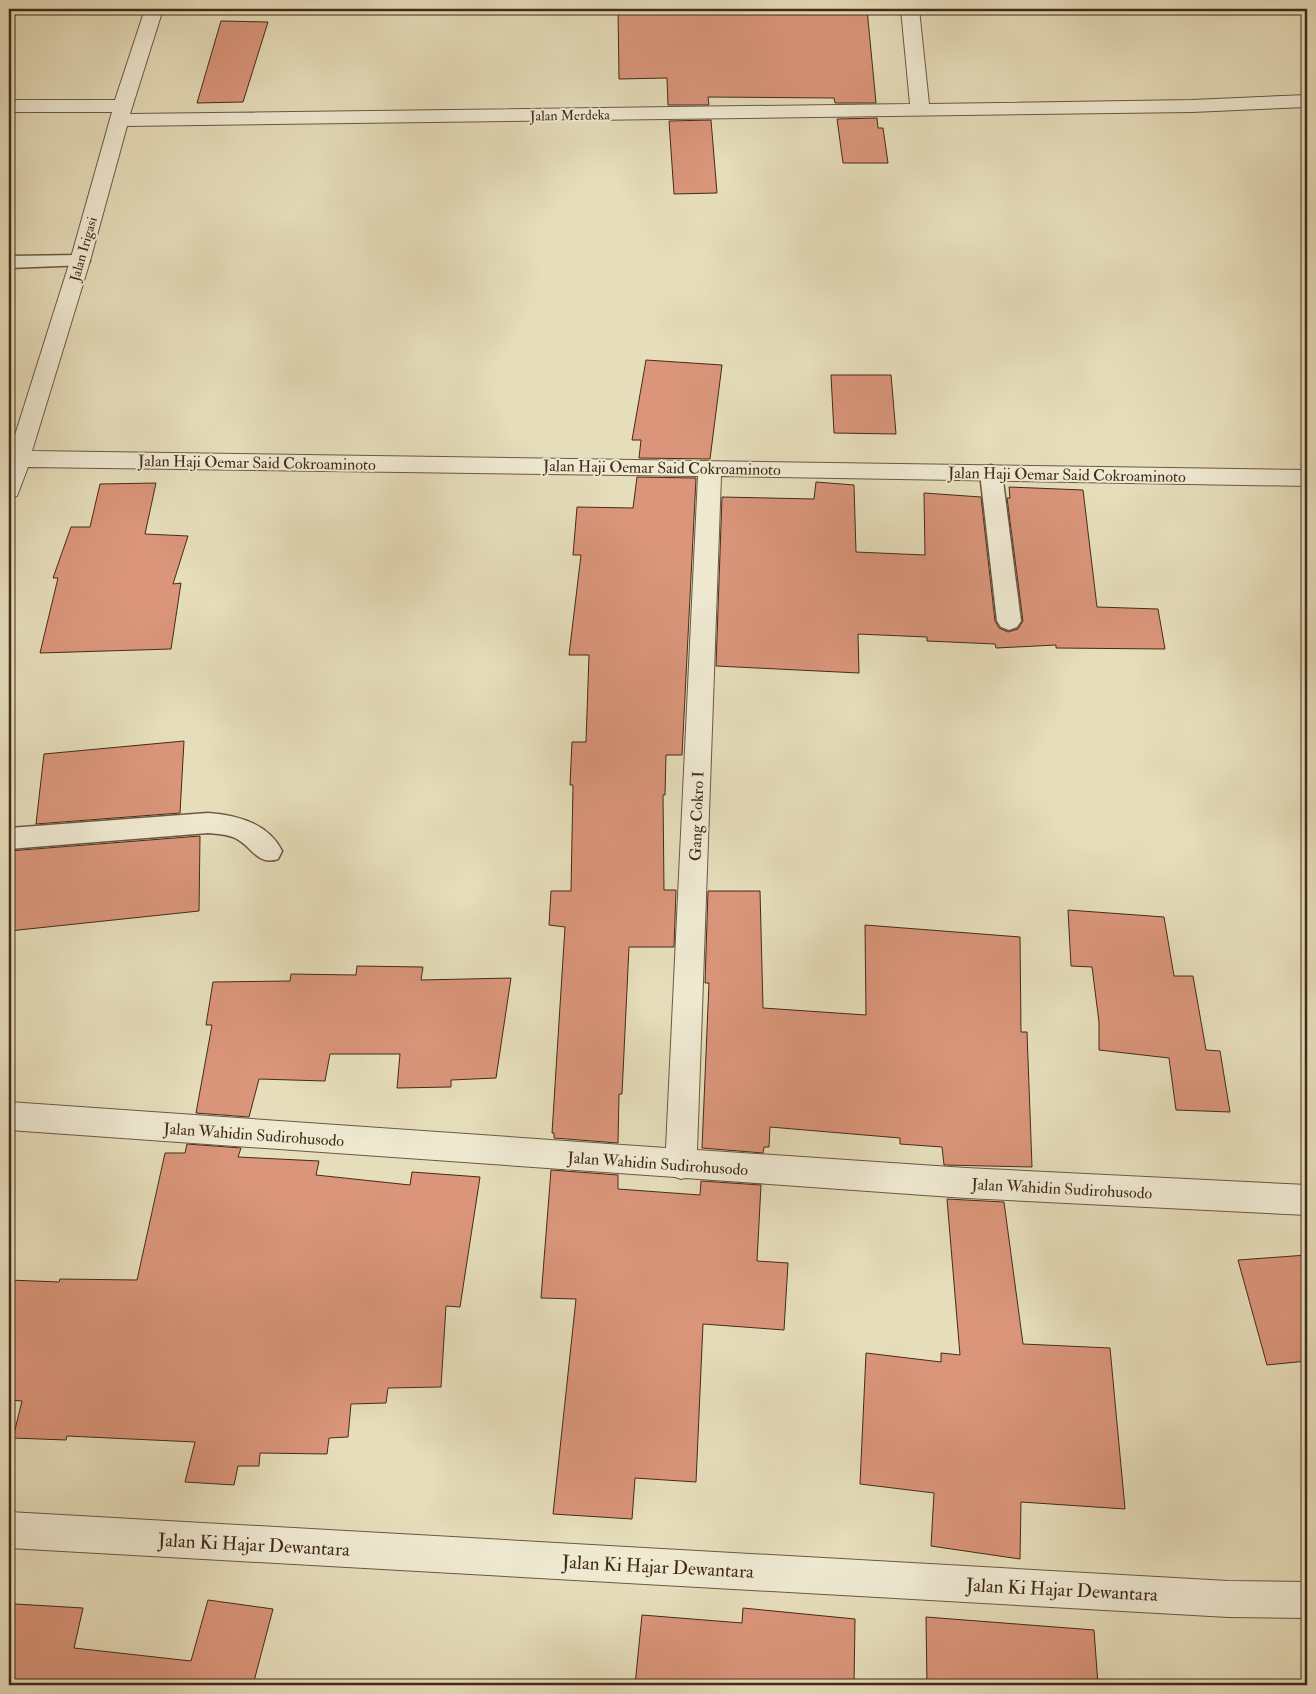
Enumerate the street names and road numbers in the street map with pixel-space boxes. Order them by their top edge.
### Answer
street label: Jalan Merdeka [529,106,610,125]
street label: Jalan Irigasi [66,215,101,284]
street label: Jalan Haji Oemar Said Cokroaminoto [137,451,376,476]
street label: Jalan Haji Oemar Said Cokroaminoto [542,456,781,481]
street label: Jalan Haji Oemar Said Cokroaminoto [947,463,1186,488]
street label: Gang Cokro I [685,771,709,861]
street label: Jalan Wahidin Sudirohusodo [162,1119,345,1152]
street label: Jalan Wahidin Sudirohusodo [566,1148,749,1181]
street label: Jalan Wahidin Sudirohusodo [970,1174,1153,1205]
street label: Jalan Ki Hajar Dewantara [156,1528,351,1562]
street label: Jalan Ki Hajar Dewantara [560,1550,755,1584]
street label: Jalan Ki Hajar Dewantara [964,1573,1159,1607]

